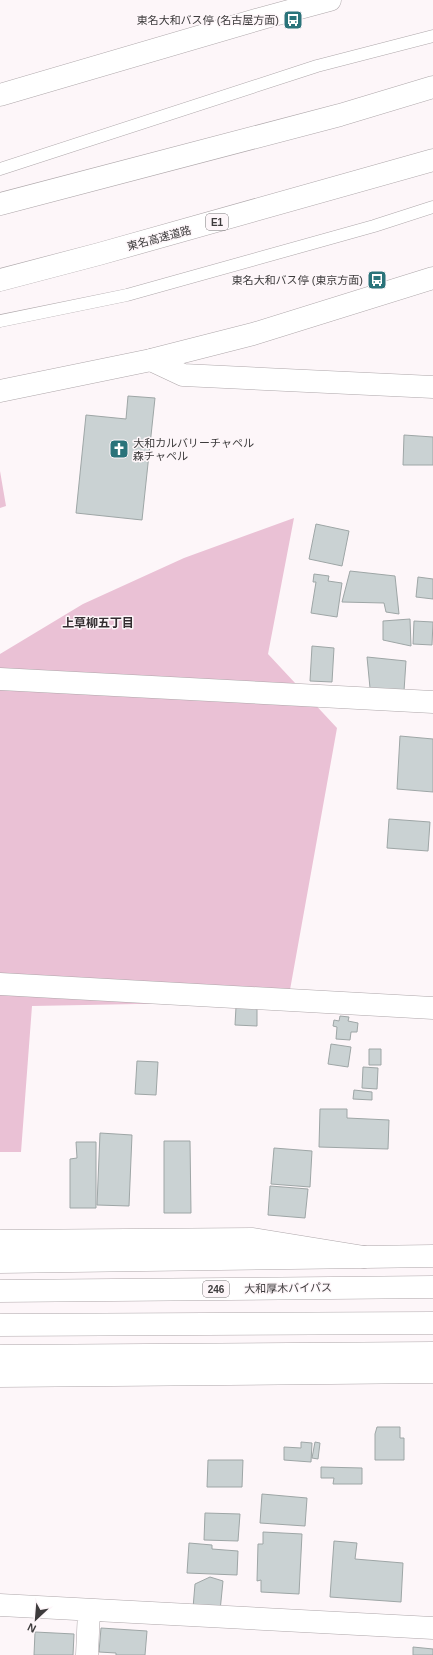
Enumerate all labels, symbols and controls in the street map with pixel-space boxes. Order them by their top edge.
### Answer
bus stop icon: 東名大和バス停 (名古屋方面) [282,9,304,31]
place label: 東名大和バス停 (名古屋方面) [137,14,279,26]
road number: E1 [206,214,228,230]
street label: 東名高速道路 [126,224,192,252]
bus stop icon: 東名大和バス停 (東京方面) [366,269,388,291]
place label: 東名大和バス停 (東京方面) [232,274,363,286]
place label: 大和カルバリーチャペル 森チャペル [133,437,254,462]
church icon: 大和カルバリーチャペル 森チャペル [108,438,130,460]
district label: 上草柳五丁目 [62,616,134,630]
road number: 246 [203,1281,229,1297]
street label: 大和厚木バイパス [244,1281,332,1295]
north arrow [16,1599,56,1639]
text: N [25,1621,38,1635]

